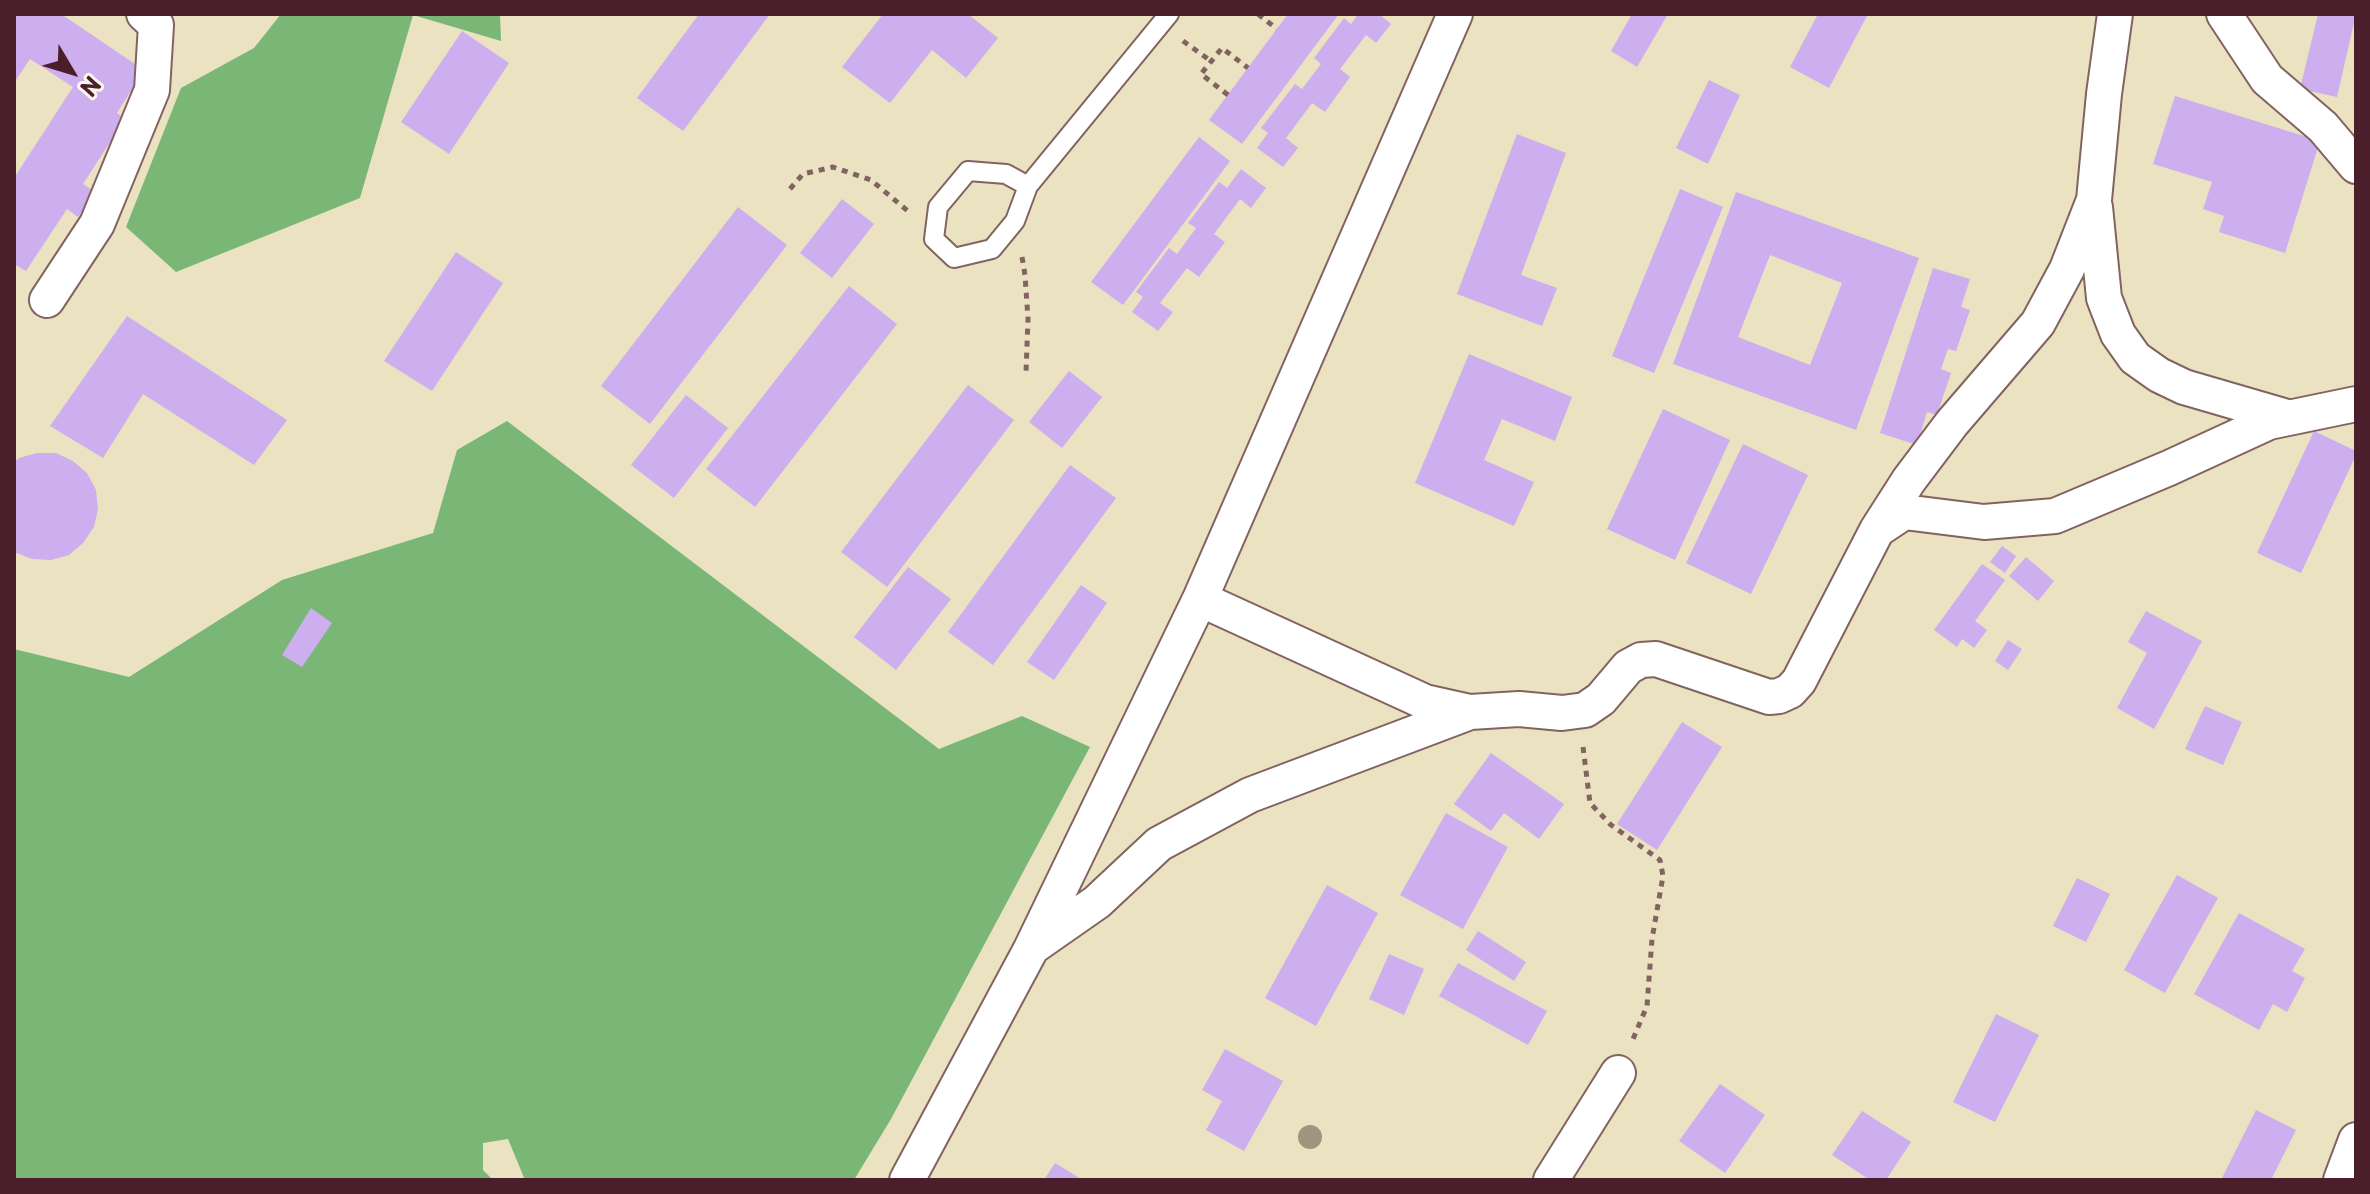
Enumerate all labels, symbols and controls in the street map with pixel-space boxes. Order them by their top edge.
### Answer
north arrow [32,32,112,112]
text: N [73,70,110,104]

